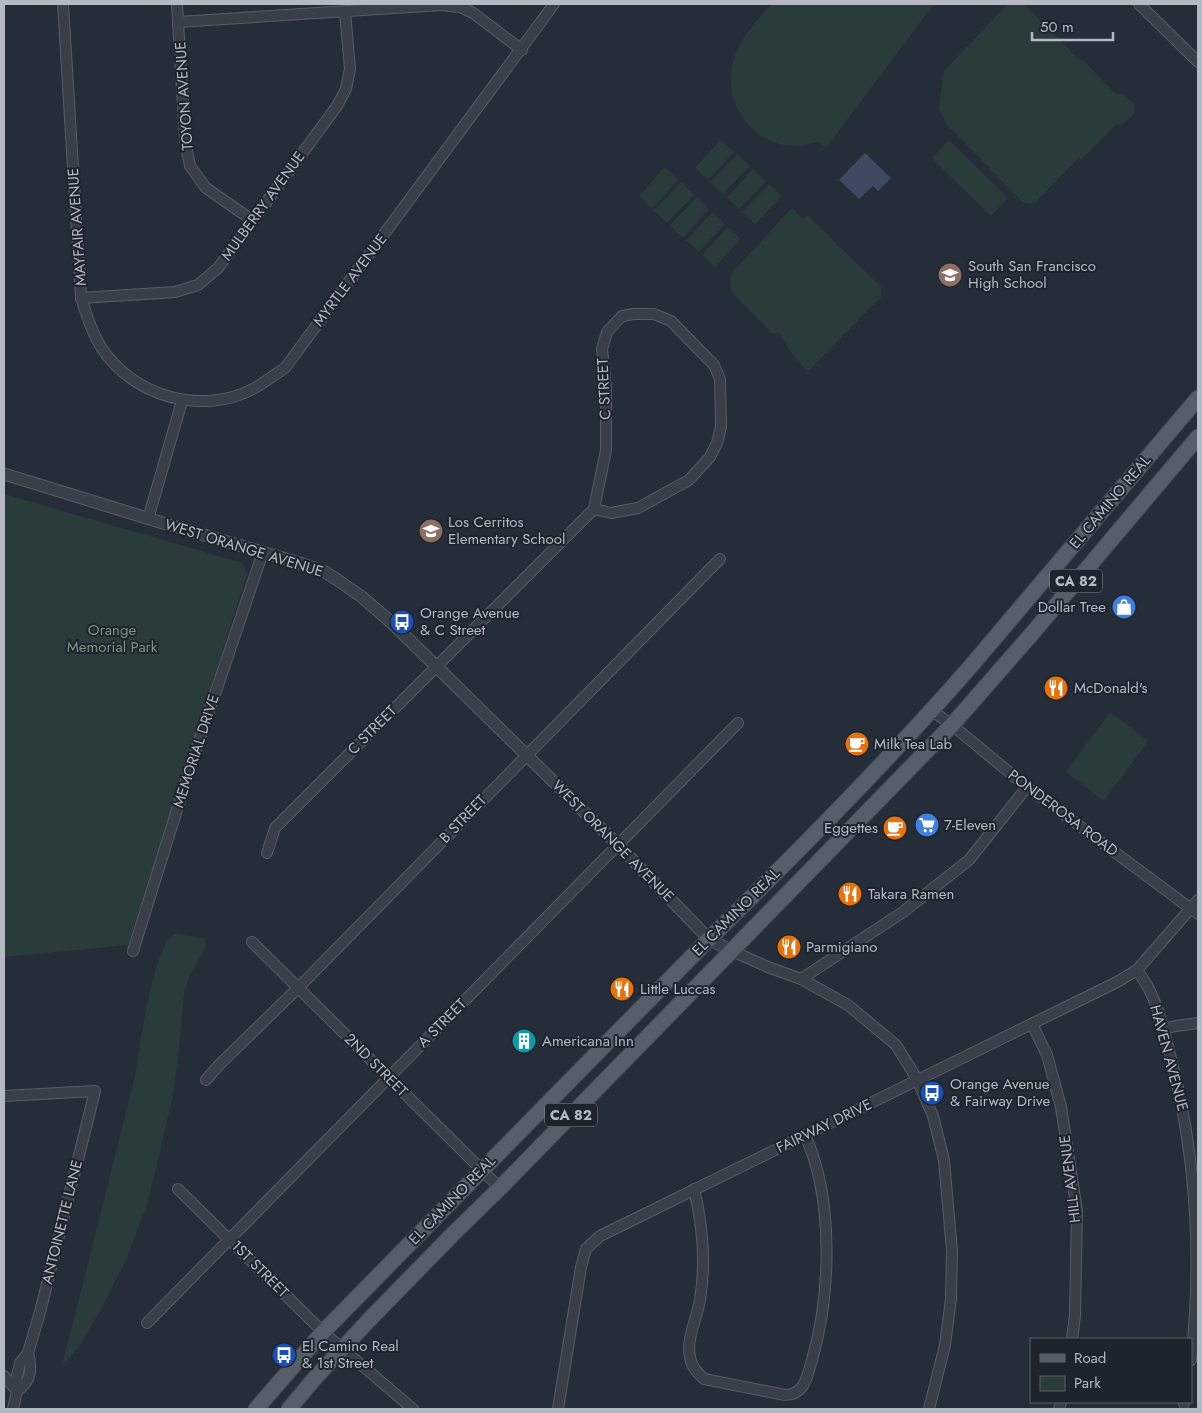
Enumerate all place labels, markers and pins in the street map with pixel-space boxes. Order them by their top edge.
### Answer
place label: South San Francisco High School [968,255,1096,294]
school or university icon: South San Francisco High School [937,262,963,288]
place label: Los Cerritos Elementary School [448,511,565,550]
school or university icon: Los Cerritos Elementary School [418,518,444,544]
shop icon: Dollar Tree [1111,594,1137,620]
place label: Dollar Tree [1038,596,1106,618]
place label: Orange Avenue & C Street [420,602,520,641]
bus stop icon: Orange Avenue & C Street [389,609,415,635]
restaurant icon: McDonald's [1043,675,1069,701]
place label: McDonald's [1074,677,1148,699]
cafe icon: Milk Tea Lab [844,731,870,757]
place label: Milk Tea Lab [874,733,952,755]
supermarket icon: 7-Eleven [914,812,940,838]
place label: 7-Eleven [944,814,996,836]
cafe icon: Eggettes [882,815,908,841]
place label: Eggettes [824,817,878,839]
restaurant icon: Takara Ramen [837,881,863,907]
place label: Takara Ramen [868,883,954,905]
restaurant icon: Parmigiano [776,934,802,960]
place label: Parmigiano [806,936,877,958]
restaurant icon: Little Luccas [609,976,635,1002]
place label: Little Luccas [640,978,715,1000]
building icon: Americana Inn [511,1028,537,1054]
place label: Americana Inn [542,1030,634,1052]
place label: Orange Avenue & Fairway Drive [950,1073,1050,1112]
bus stop icon: Orange Avenue & Fairway Drive [919,1080,945,1106]
place label: El Camino Real & 1st Street [302,1335,399,1374]
bus stop icon: El Camino Real & 1st Street [271,1342,297,1368]

